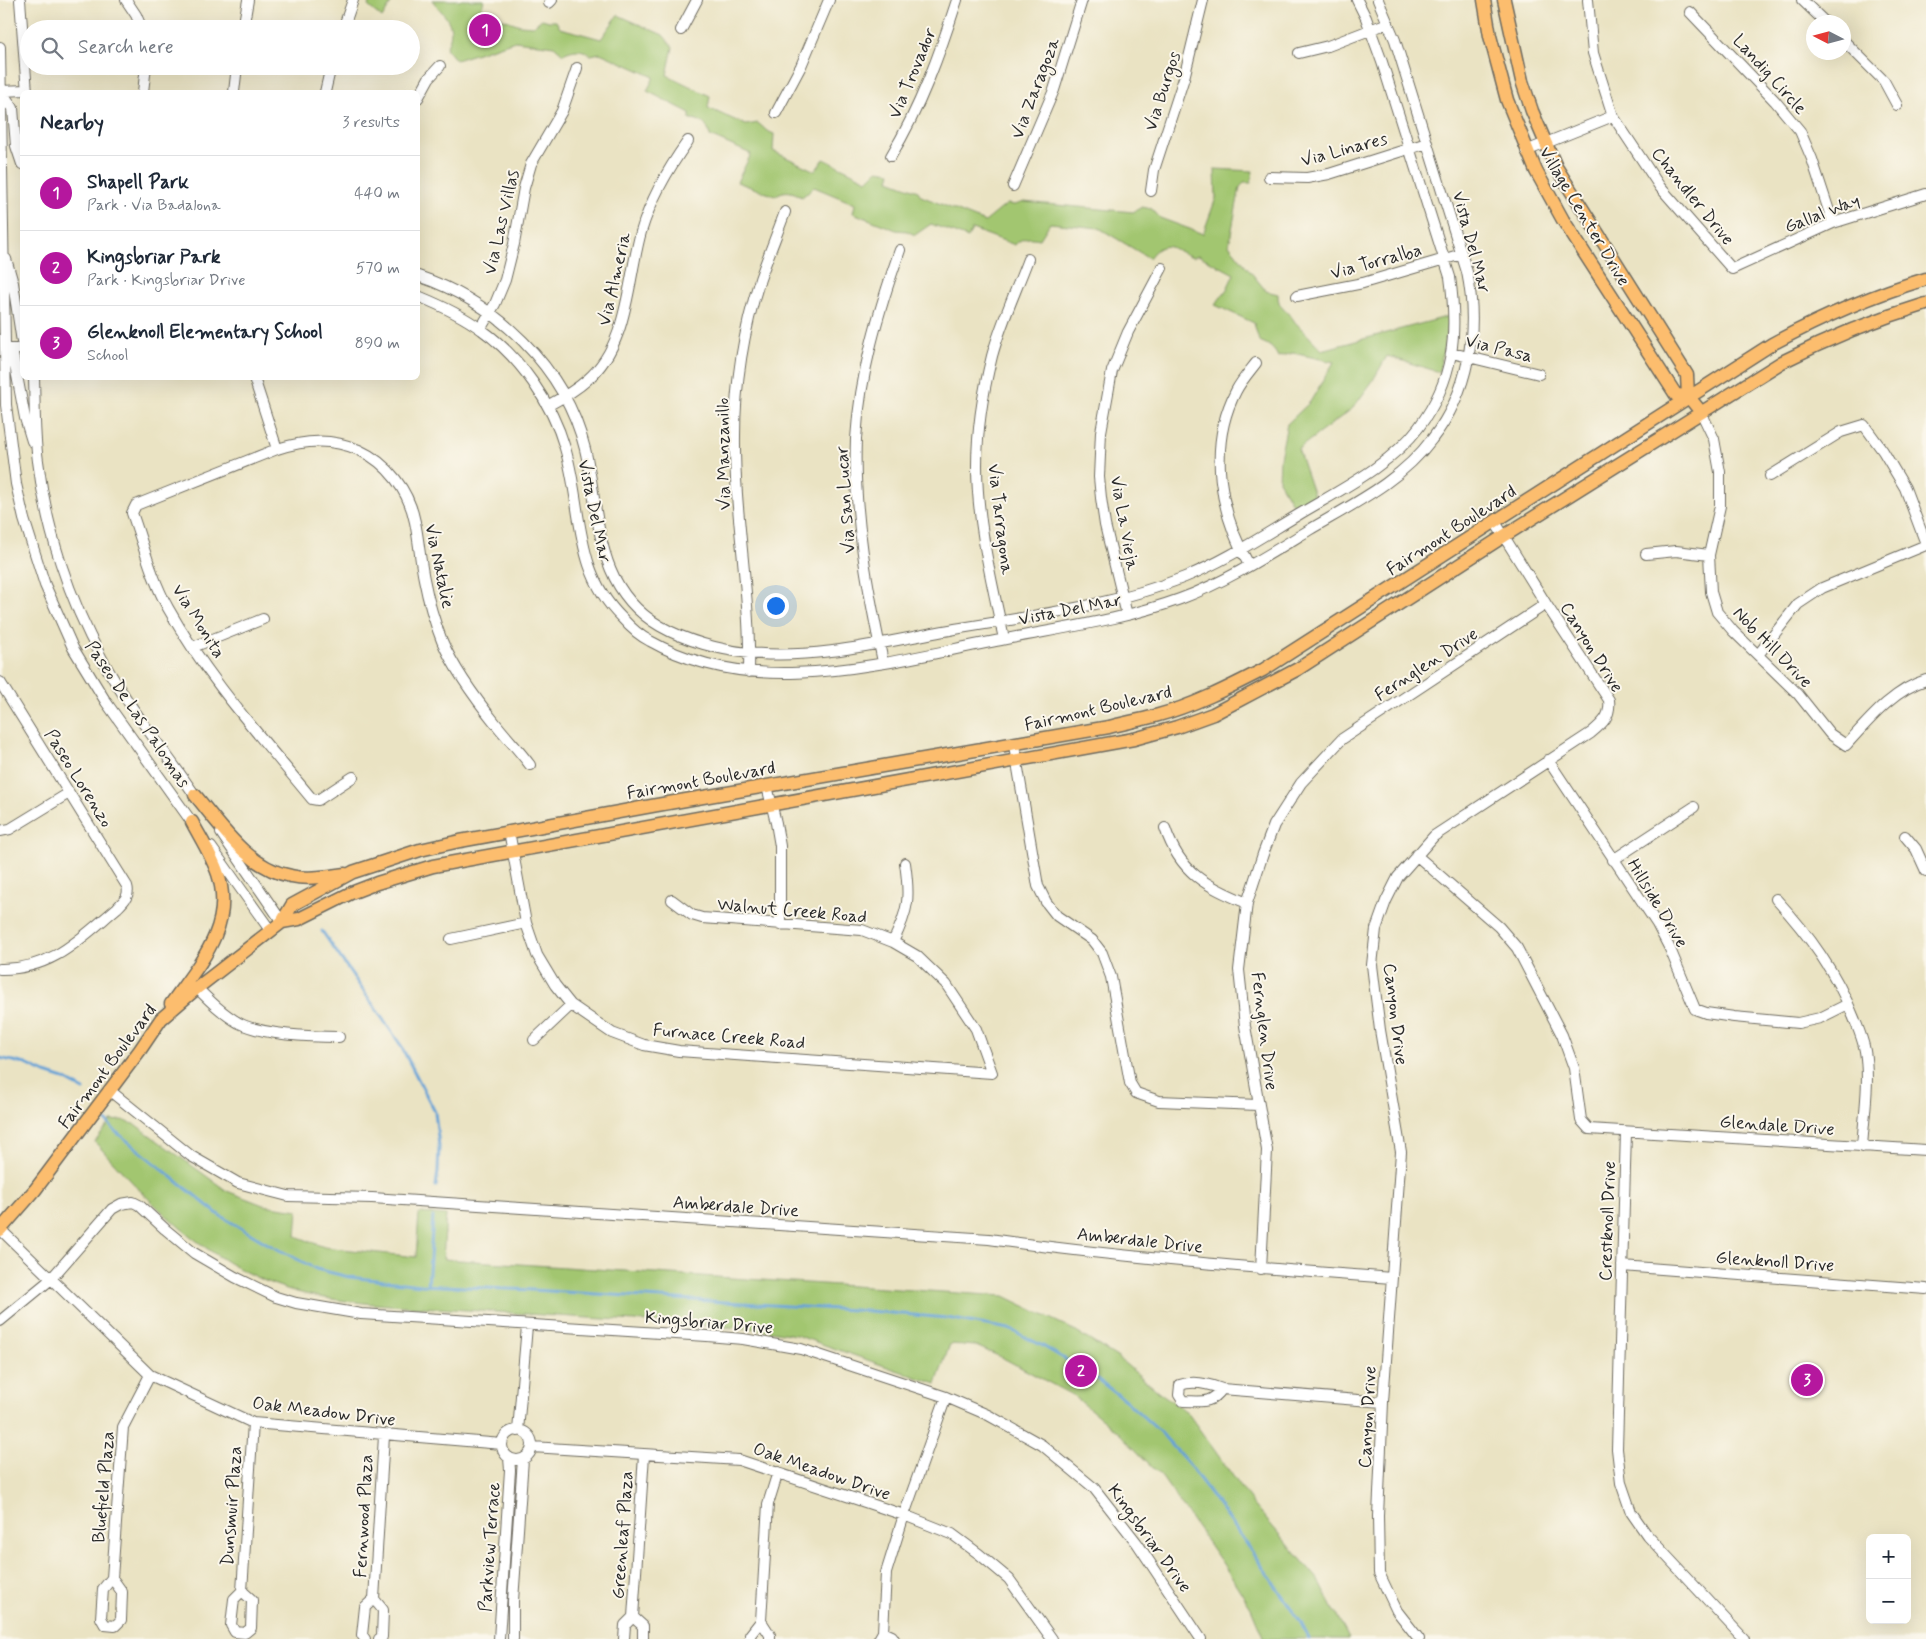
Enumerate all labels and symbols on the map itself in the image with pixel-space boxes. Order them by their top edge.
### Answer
pin: 1 [469,11,501,49]
north arrow [1806,15,1851,60]
street label: Via Trovador [883,24,943,123]
street label: Landig Circle [1727,29,1812,120]
street label: Via Zaragoza [1006,34,1067,143]
street label: Via Burgos [1139,48,1188,135]
street label: Via Linares [1298,127,1390,173]
street label: Village Center Drive [1533,142,1635,291]
street label: Chandler Drive [1645,143,1739,251]
street label: Via Las Villas [478,167,526,277]
street label: Vista Del Mar [1446,189,1496,296]
street label: Gallal Way [1781,189,1864,239]
street label: Via Almeria [593,230,637,328]
street label: Via Torralba [1328,238,1425,286]
street label: Via Pasa [1463,329,1535,369]
street label: Via Manzanillo [711,397,737,510]
street label: Via San Lucar [830,445,862,555]
street label: Vista Del Mar [571,457,617,565]
street label: Via Tarragona [981,462,1019,576]
street label: Via La Vieja [1104,474,1144,573]
street label: Fairmont Boulevard [1382,480,1521,582]
street label: Via Natalie [418,522,460,611]
street label: Via Monita [166,580,230,663]
street label: Vista Del Mar [1016,588,1124,632]
your location [763,593,789,619]
street label: Canyon Drive [1554,598,1628,697]
street label: Nob Hill Drive [1727,602,1817,694]
street label: Fernglen Drive [1370,622,1483,707]
street label: Paseo De Las Palomas [79,636,195,793]
street label: Fairmont Boulevard [1022,680,1174,738]
street label: Paseo Lorenzo [38,725,118,832]
street label: Fairmont Boulevard [625,756,777,806]
street label: Hillside Drive [1621,854,1693,953]
street label: Walnut Creek Road [716,892,868,929]
street label: Canyon Drive [1377,962,1413,1066]
street label: Fernglen Drive [1245,971,1283,1092]
street label: Fairmont Boulevard [53,999,163,1134]
street label: Furnace Creek Road [652,1018,806,1056]
street label: Glendale Drive [1719,1110,1835,1142]
street label: Crestknoll Drive [1594,1160,1622,1282]
street label: Amberdale Drive [672,1191,800,1223]
street label: Amberdale Drive [1076,1222,1204,1260]
street label: Glenknoll Drive [1715,1246,1835,1278]
street label: Kingsbriar Drive [644,1305,774,1342]
pin: 2 [1065,1352,1097,1390]
pin: 3 [1791,1361,1823,1399]
street label: Canyon Drive [1353,1365,1383,1469]
street label: Oak Meadow Drive [251,1391,397,1433]
street label: Bluefield Plaza [87,1430,121,1544]
street label: Oak Meadow Drive [750,1437,894,1507]
street label: Dunsmuir Plaza [216,1445,248,1567]
street label: Fernwood Plaza [349,1454,379,1578]
street label: Greenleaf Plaza [607,1470,639,1600]
street label: Kingsbriar Drive [1101,1480,1197,1598]
street label: Parkview Terrace [473,1481,507,1613]

